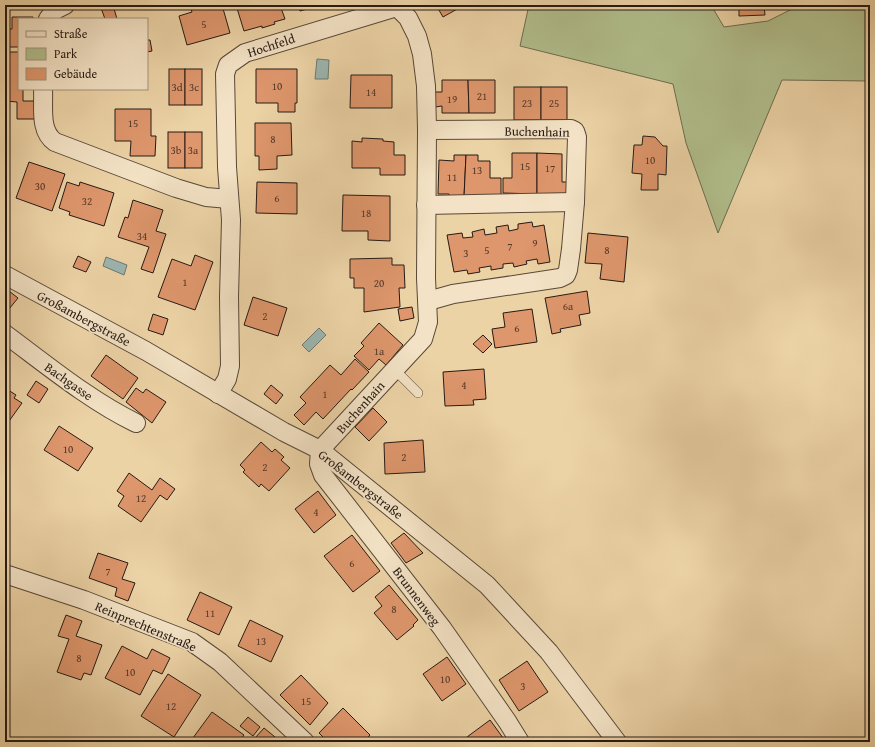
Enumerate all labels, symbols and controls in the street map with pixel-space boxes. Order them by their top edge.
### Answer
house number: 5 [201,16,207,32]
legend [18,18,148,90]
text: Straße [54,25,88,42]
street label: Hochfeld [245,29,297,62]
text: Park [54,45,78,62]
text: Gebäude [54,65,97,82]
house number: 10 [272,78,282,94]
house number: 3d [171,79,183,95]
house number: 3c [189,79,199,95]
house number: 14 [366,84,376,100]
house number: 21 [477,88,487,104]
house number: 19 [447,91,457,107]
house number: 23 [522,95,532,111]
house number: 25 [549,95,559,111]
house number: 15 [128,115,138,131]
street label: Buchenhain [504,121,570,142]
house number: 8 [270,131,276,147]
house number: 3b [171,142,182,158]
house number: 3a [188,142,199,158]
house number: 10 [645,152,655,168]
house number: 15 [520,158,530,174]
house number: 17 [545,160,555,176]
house number: 13 [472,162,482,178]
house number: 11 [447,169,457,185]
house number: 30 [35,178,45,194]
house number: 6 [274,190,280,206]
house number: 32 [82,193,92,209]
house number: 18 [361,205,371,221]
house number: 34 [137,228,147,244]
house number: 9 [532,235,538,251]
house number: 7 [507,238,513,254]
house number: 5 [484,242,490,258]
house number: 8 [604,242,610,258]
house number: 3 [463,245,469,261]
house number: 1 [182,274,188,290]
house number: 20 [374,275,384,291]
street label: Großambergstraße [34,286,134,351]
house number: 6a [563,298,574,314]
house number: 2 [262,308,268,324]
house number: 6 [514,320,520,336]
house number: 1a [374,343,385,359]
street label: Bachgasse [41,358,97,405]
street label: Buchenhain [332,376,390,438]
house number: 4 [461,377,467,393]
house number: 1 [322,386,328,402]
house number: 10 [63,441,73,457]
street label: Großambergstraße [314,445,407,524]
house number: 2 [401,449,407,465]
house number: 2 [262,459,268,475]
house number: 12 [136,490,146,506]
house number: 4 [313,504,319,520]
house number: 6 [349,555,355,571]
house number: 7 [105,563,111,579]
street label: Brunnenweg [388,563,445,630]
street label: Reinprechtenstraße [92,597,199,656]
house number: 8 [391,601,397,617]
house number: 11 [205,605,215,621]
house number: 13 [256,633,266,649]
house number: 8 [76,650,82,666]
house number: 10 [125,664,135,680]
house number: 10 [440,671,450,687]
house number: 3 [520,678,526,694]
house number: 15 [301,693,311,709]
house number: 12 [166,698,176,714]

